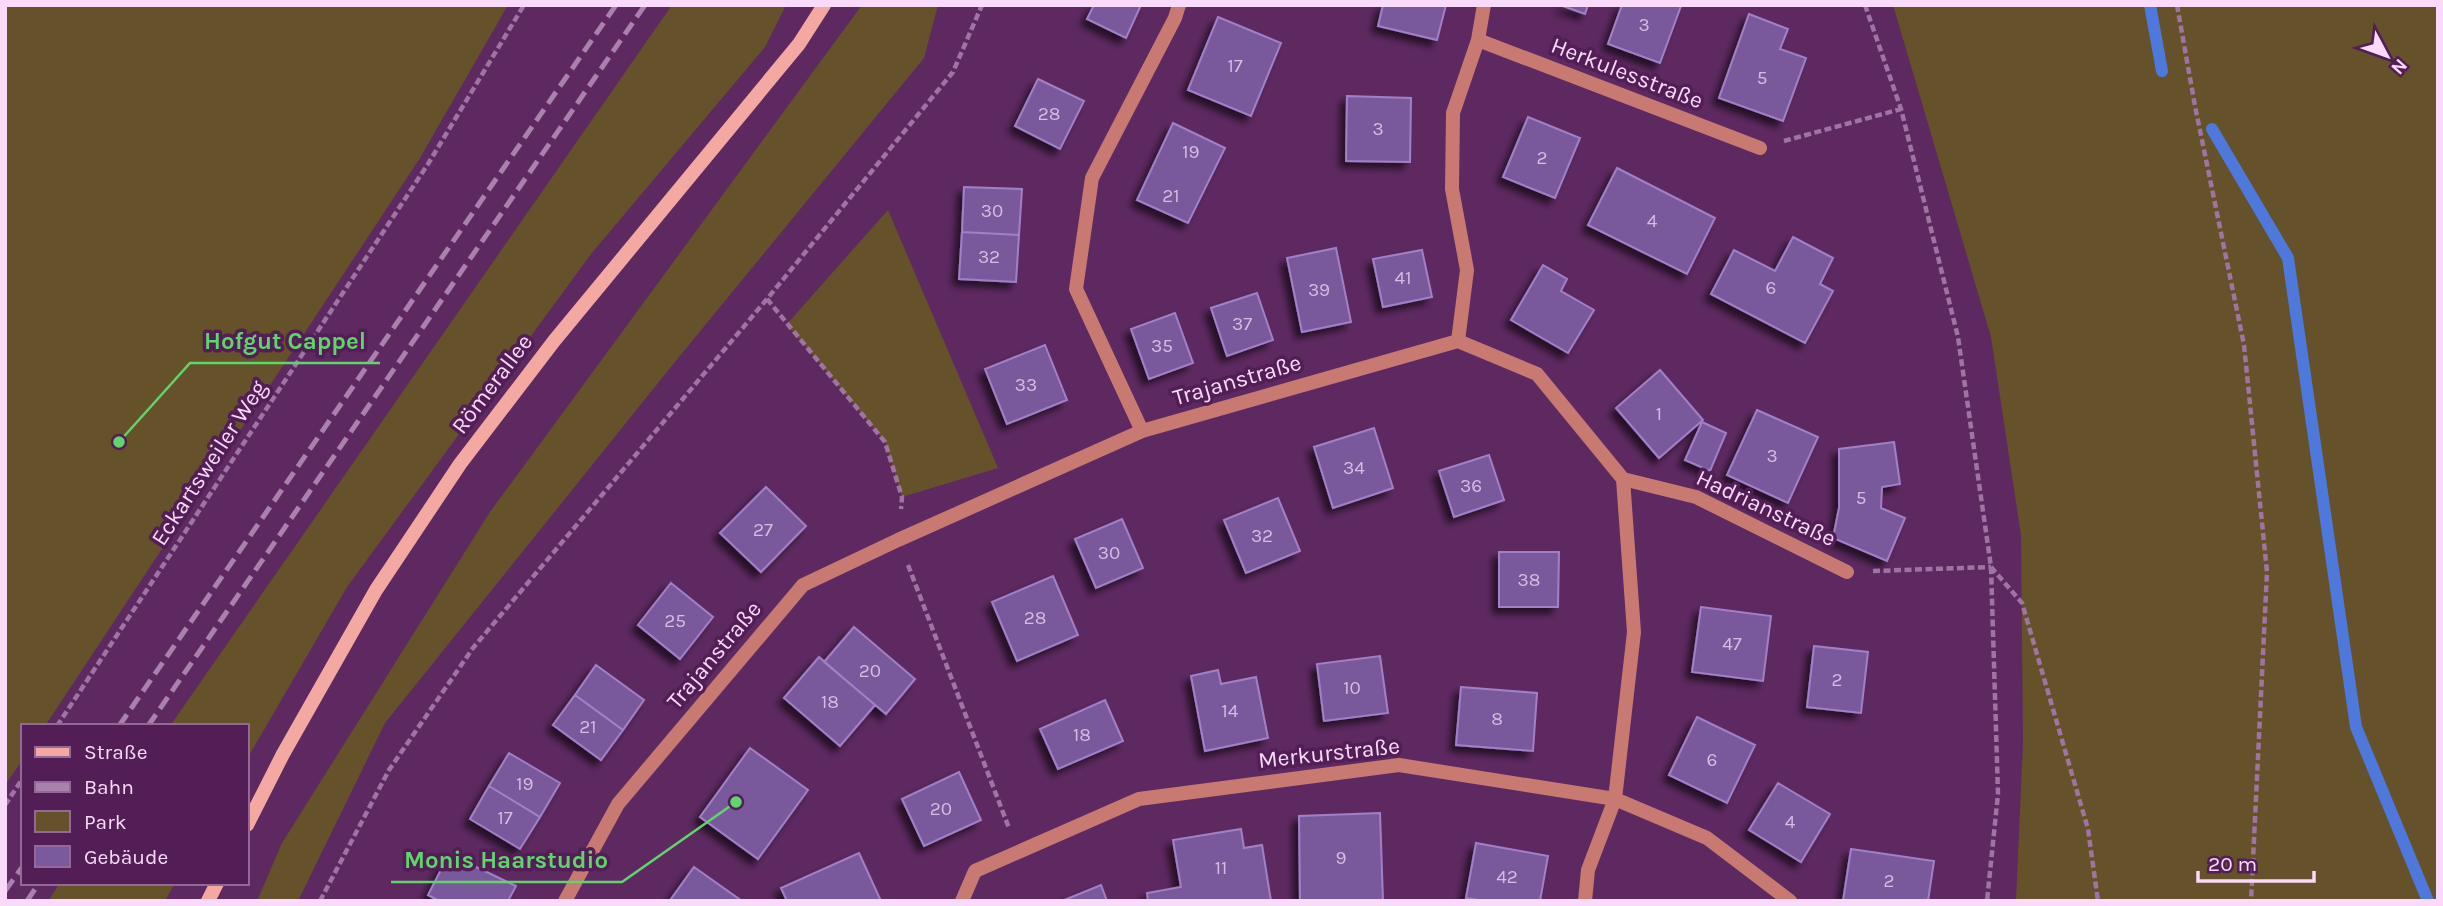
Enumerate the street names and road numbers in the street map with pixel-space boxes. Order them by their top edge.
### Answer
street label: Herkulesstraße [1547,32,1707,114]
street label: Römerallee [446,329,538,439]
street label: Trajanstraße [1170,349,1304,411]
street label: Eckartsweiler Weg [146,375,272,551]
street label: Hadrianstraße [1692,464,1840,552]
street label: Trajanstraße [661,596,767,714]
street label: Merkurstraße [1257,732,1401,774]

